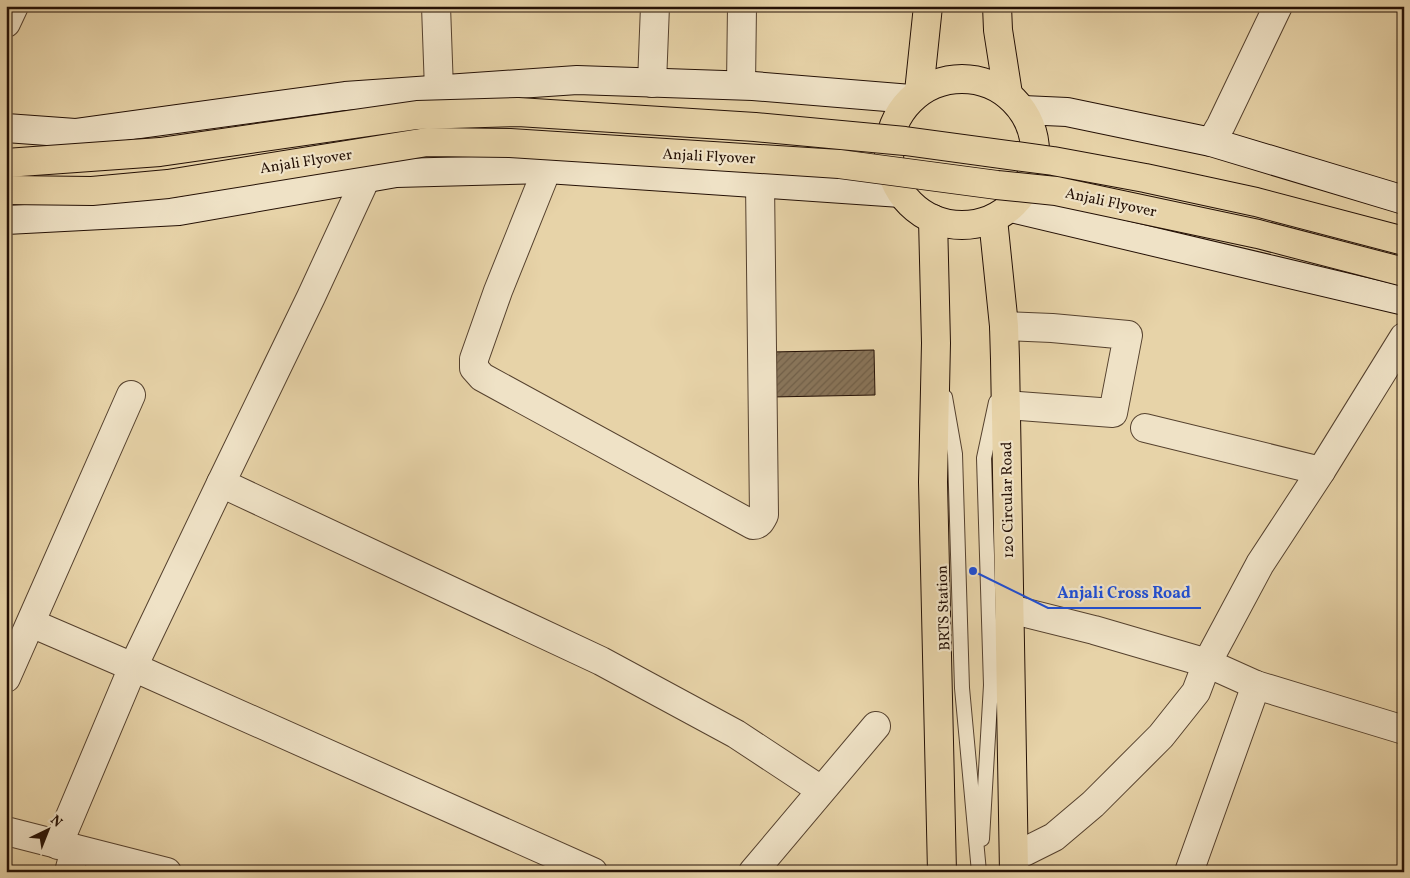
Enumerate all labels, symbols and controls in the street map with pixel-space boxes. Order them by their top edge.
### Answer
street label: Anjali Flyover [259,145,354,180]
street label: Anjali Flyover [662,145,756,170]
street label: Anjali Flyover [1063,184,1158,223]
street label: 120 Circular Road [997,441,1020,558]
street label: BRTS Station [933,565,956,651]
callout: Anjali Cross Road [1048,577,1201,608]
text: Anjali Cross Road [1057,583,1191,605]
north arrow [22,806,72,856]
text: N [46,811,66,832]

